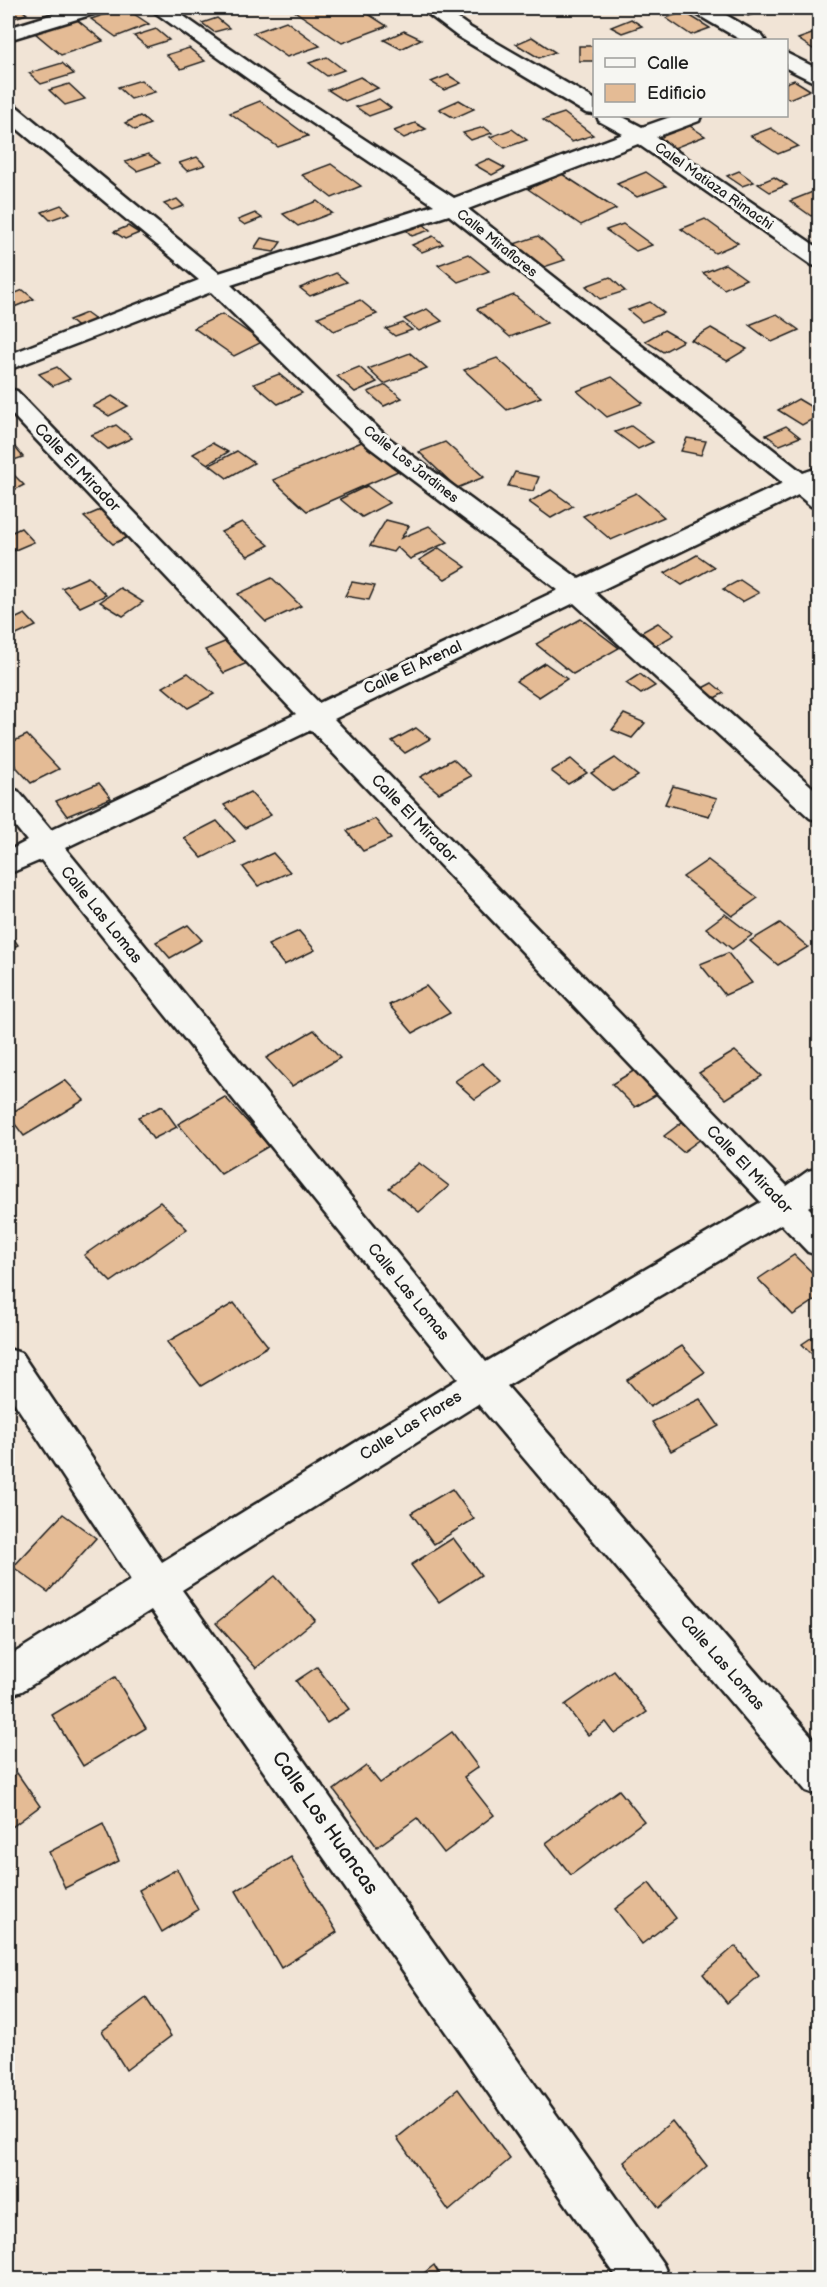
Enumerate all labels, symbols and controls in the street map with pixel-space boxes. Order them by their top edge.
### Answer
legend [593,39,788,117]
text: Calle [647,53,689,74]
text: Edificio [647,83,706,104]
street label: Calel Matiaza Rimachi [651,139,777,233]
street label: Calle Miraflores [453,205,541,281]
street label: Calle El Mirador [30,420,124,516]
street label: Calle Los Jardines [360,422,462,506]
street label: Calle El Arenal [361,637,465,699]
street label: Calle El Mirador [367,771,461,867]
street label: Calle Las Lomas [56,863,146,967]
street label: Calle El Mirador [702,1122,796,1218]
street label: Calle Las Lomas [363,1240,453,1344]
street label: Calle Las Flores [357,1387,465,1465]
street label: Calle Las Lomas [676,1612,768,1714]
street label: Calle Los Huancas [267,1747,383,1899]

